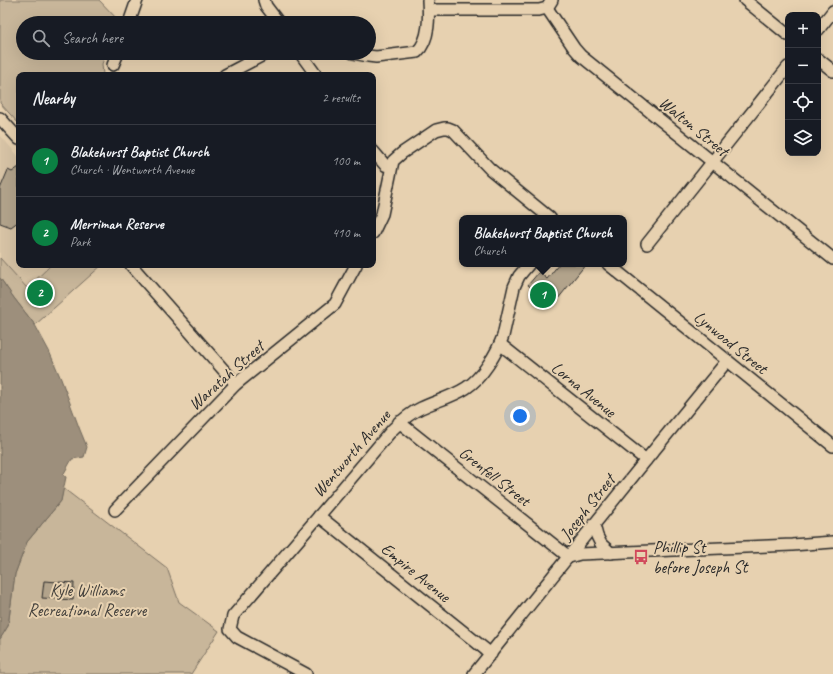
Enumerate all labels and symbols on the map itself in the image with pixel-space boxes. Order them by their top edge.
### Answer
street label: Walton Street [655,92,734,162]
pin: 2 [27,278,53,308]
pin: 1 [530,280,556,310]
street label: Lynwood Street [690,306,774,380]
street label: Waratah Street [184,335,270,415]
street label: Lorna Avenue [547,357,621,423]
street label: Wentworth Avenue [308,404,396,501]
your location [510,406,530,426]
street label: Grenfell Street [455,442,536,512]
street label: Joseph Street [555,468,621,545]
place label: Phillip St before Joseph St [653,537,750,578]
street label: Empire Avenue [377,538,456,608]
bus stop icon: Phillip St before Joseph St [632,548,650,566]
park label: Kyle Williams Recreational Reserve [28,580,148,621]

